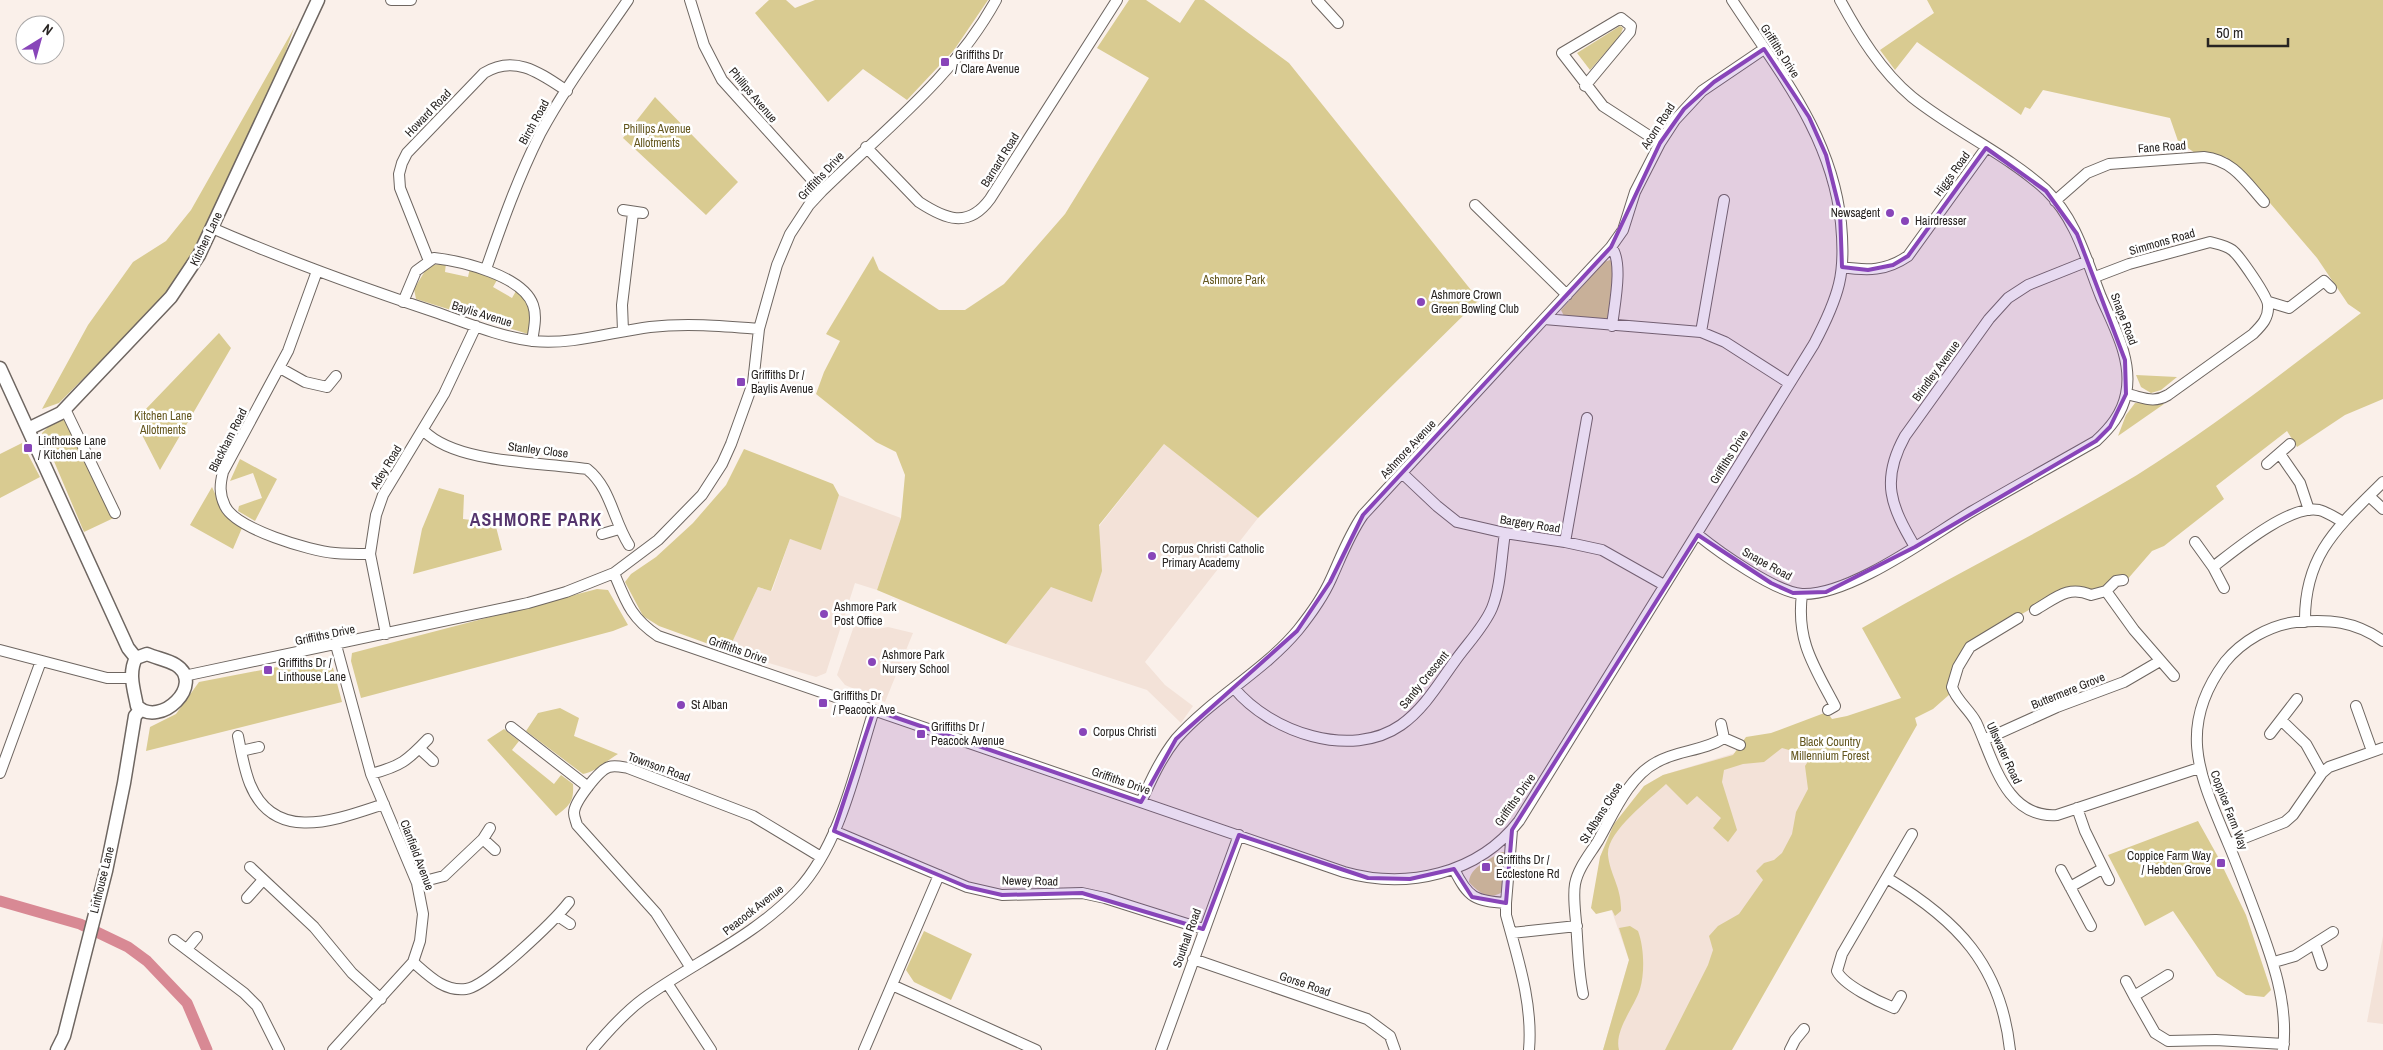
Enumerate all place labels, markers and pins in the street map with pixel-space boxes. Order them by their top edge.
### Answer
place label: Griffiths Dr / Clare Avenue [955,47,1019,77]
marker: Griffiths Dr / Clare Avenue [939,56,951,68]
place label: Newsagent [1831,205,1880,221]
marker: Newsagent [1884,207,1896,219]
place label: Hairdresser [1915,213,1967,229]
marker: Hairdresser [1899,215,1911,227]
place label: Ashmore Crown Green Bowling Club [1430,287,1519,317]
marker: Ashmore Crown Green Bowling Club [1415,296,1427,308]
place label: Griffiths Dr / Baylis Avenue [751,367,813,397]
marker: Griffiths Dr / Baylis Avenue [735,376,747,388]
place label: Linthouse Lane / Kitchen Lane [38,433,106,463]
marker: Linthouse Lane / Kitchen Lane [22,442,34,454]
place label: Corpus Christi Catholic Primary Academy [1162,541,1264,571]
marker: Corpus Christi Catholic Primary Academy [1146,550,1158,562]
place label: Ashmore Park Post Office [833,599,896,629]
marker: Ashmore Park Post Office [818,608,830,620]
place label: Ashmore Park Nursery School [881,647,949,677]
place label: Griffiths Dr / Linthouse Lane [278,655,346,685]
marker: Ashmore Park Nursery School [866,656,878,668]
marker: Griffiths Dr / Linthouse Lane [262,664,274,676]
place label: Griffiths Dr / Peacock Ave [833,688,895,718]
place label: St Alban [691,697,728,713]
marker: Griffiths Dr / Peacock Ave [817,697,829,709]
marker: St Alban [675,699,687,711]
place label: Griffiths Dr / Peacock Avenue [931,719,1004,749]
place label: Corpus Christi [1093,724,1156,740]
marker: Corpus Christi [1077,726,1089,738]
marker: Griffiths Dr / Peacock Avenue [915,728,927,740]
place label: Coppice Farm Way / Hebden Grove [2127,848,2211,878]
place label: Griffiths Dr / Ecclestone Rd [1496,852,1559,882]
marker: Coppice Farm Way / Hebden Grove [2215,857,2227,869]
marker: Griffiths Dr / Ecclestone Rd [1480,861,1492,873]

